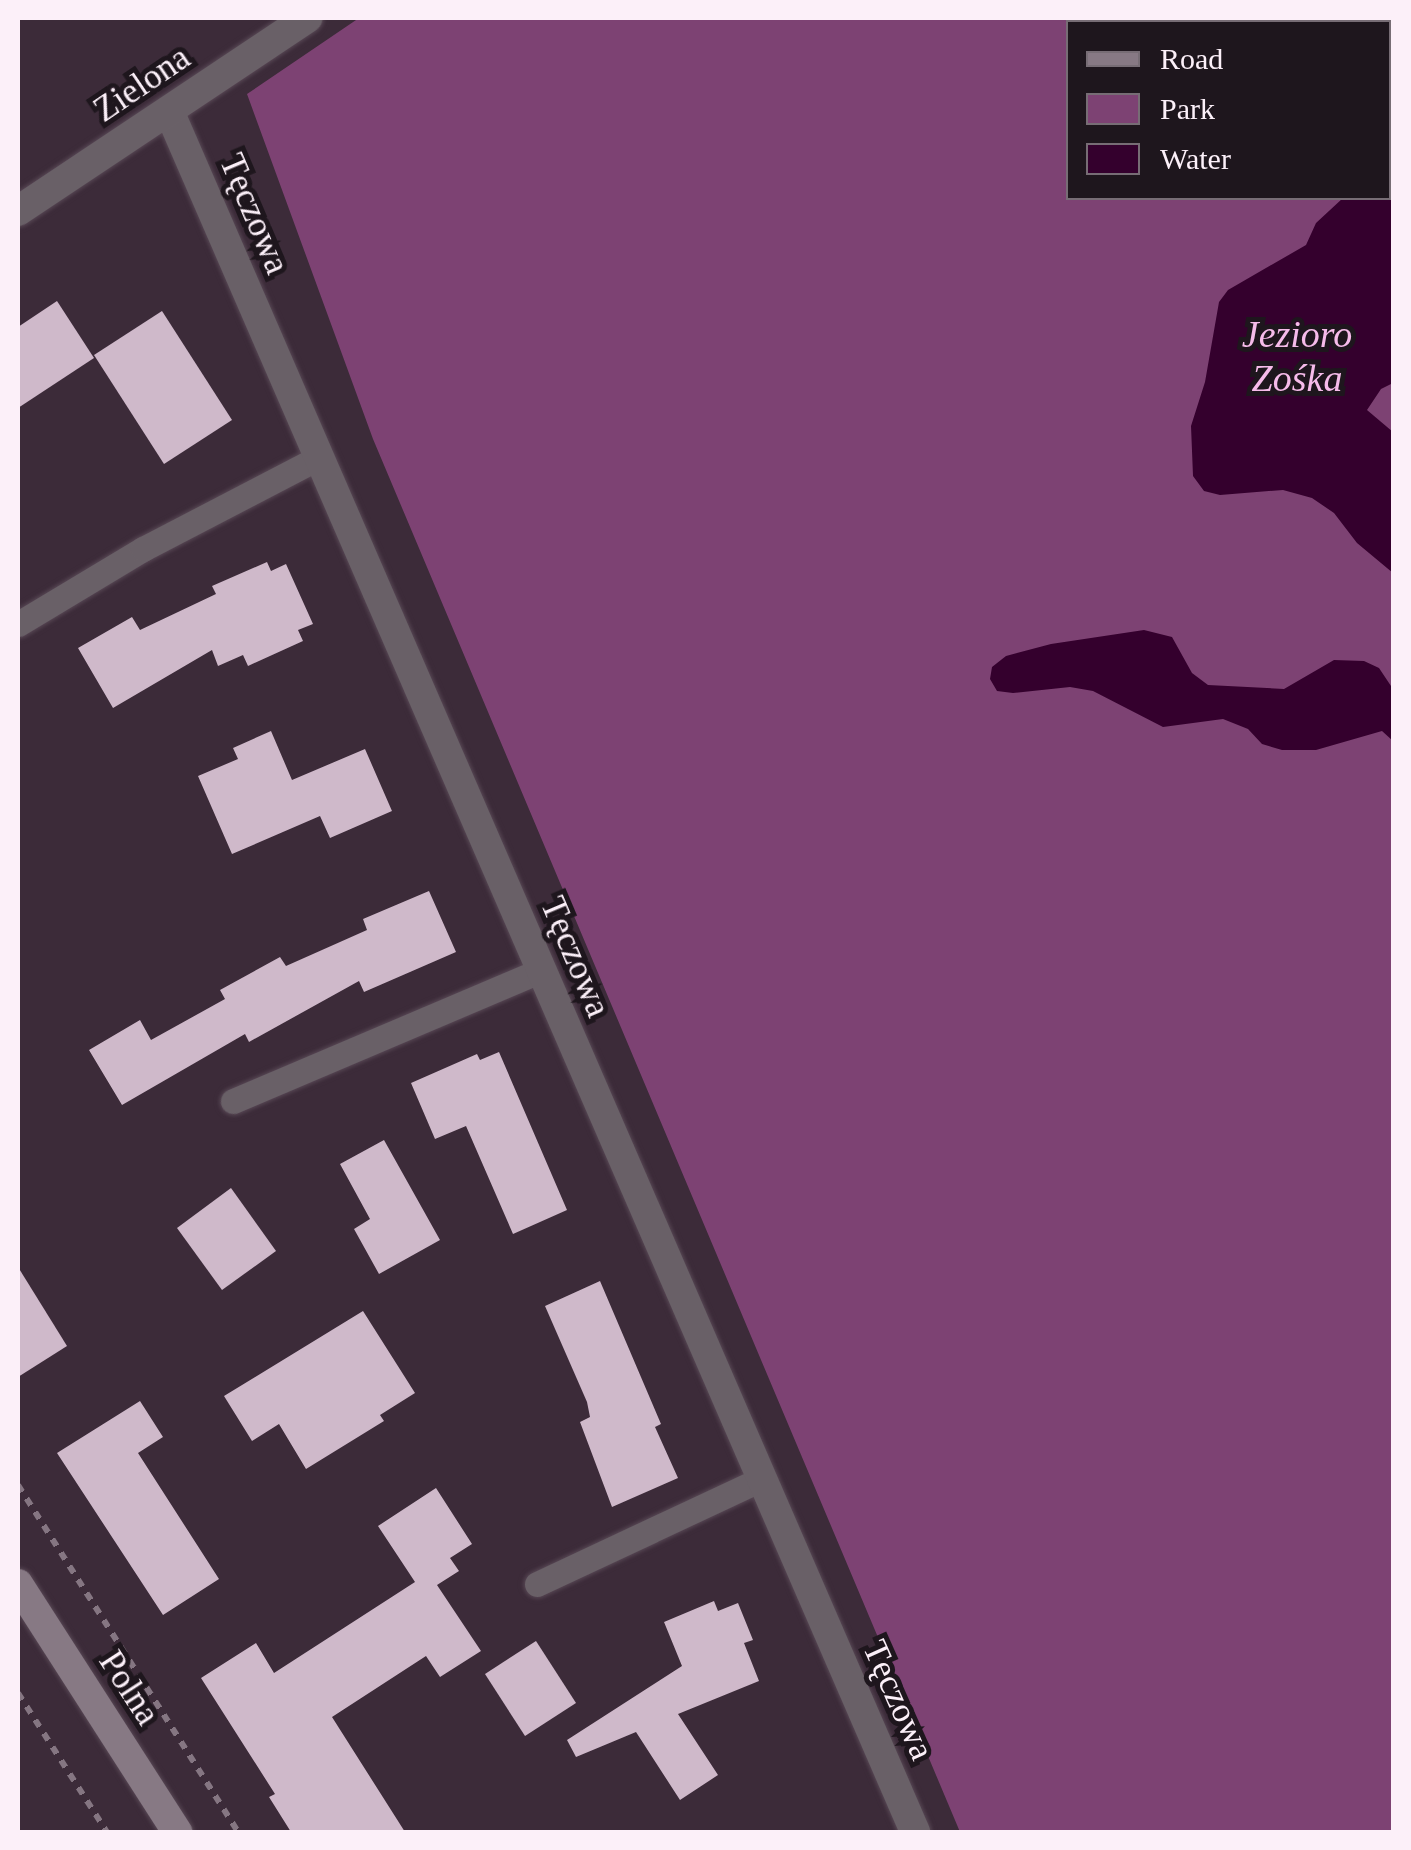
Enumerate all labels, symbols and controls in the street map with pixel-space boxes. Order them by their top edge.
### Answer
legend [1066,20,1391,200]
street label: Zielona [86,37,198,131]
text: Road [1160,42,1223,75]
text: Park [1160,92,1215,125]
text: Water [1160,142,1231,175]
street label: Tęczowa [210,148,298,280]
water label: Jezioro Zośka [1242,312,1352,402]
street label: Tęczowa [531,891,619,1023]
street label: Tęczowa [853,1634,943,1766]
street label: Polna [90,1643,168,1733]

